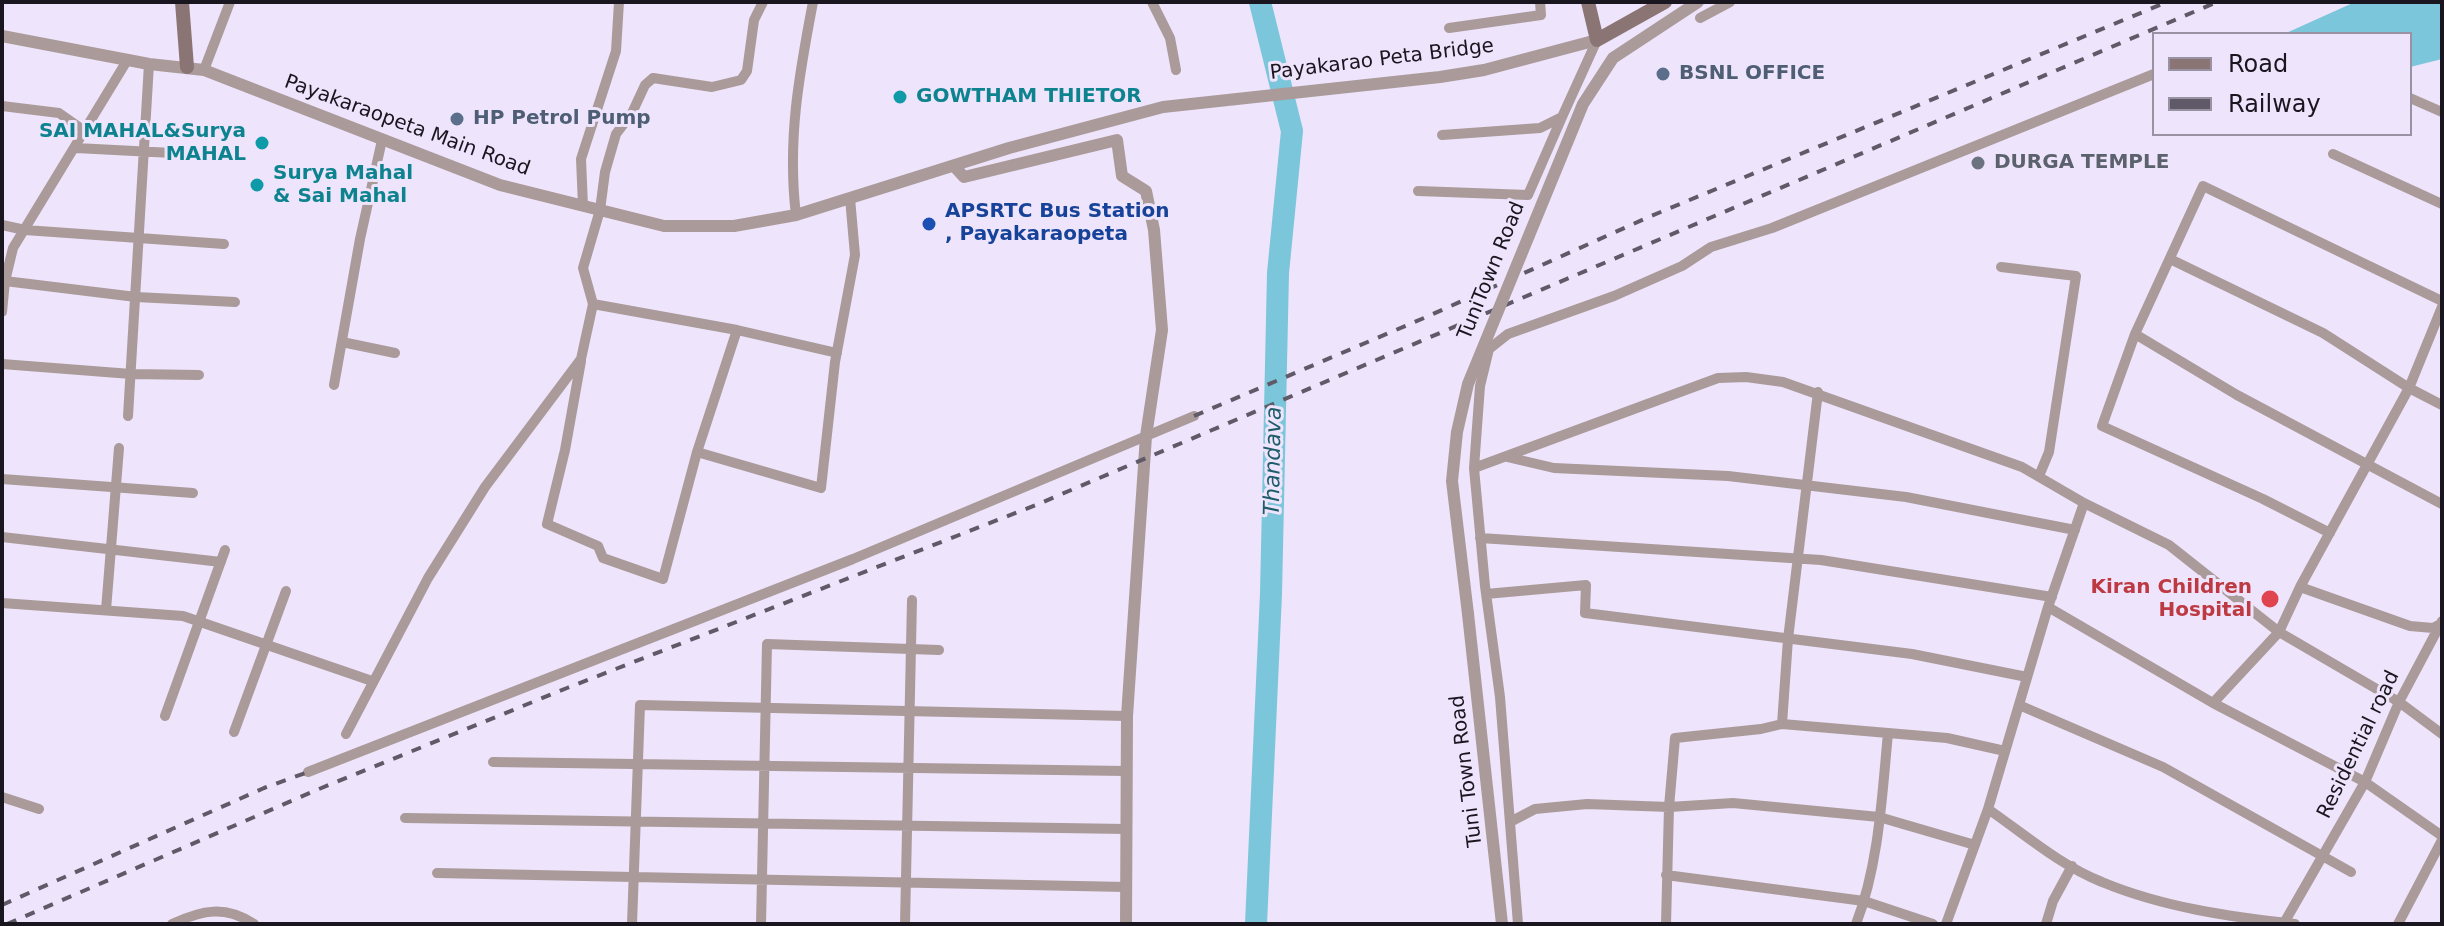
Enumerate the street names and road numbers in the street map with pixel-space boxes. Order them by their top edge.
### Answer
street label: Payakarao Peta Bridge [1269,34,1495,86]
street label: Payakaraopeta Main Road [281,70,533,182]
street label: TuniTown Road [1453,198,1531,344]
street label: Residential road [2313,667,2405,823]
street label: Tuni Town Road [1446,694,1488,848]

